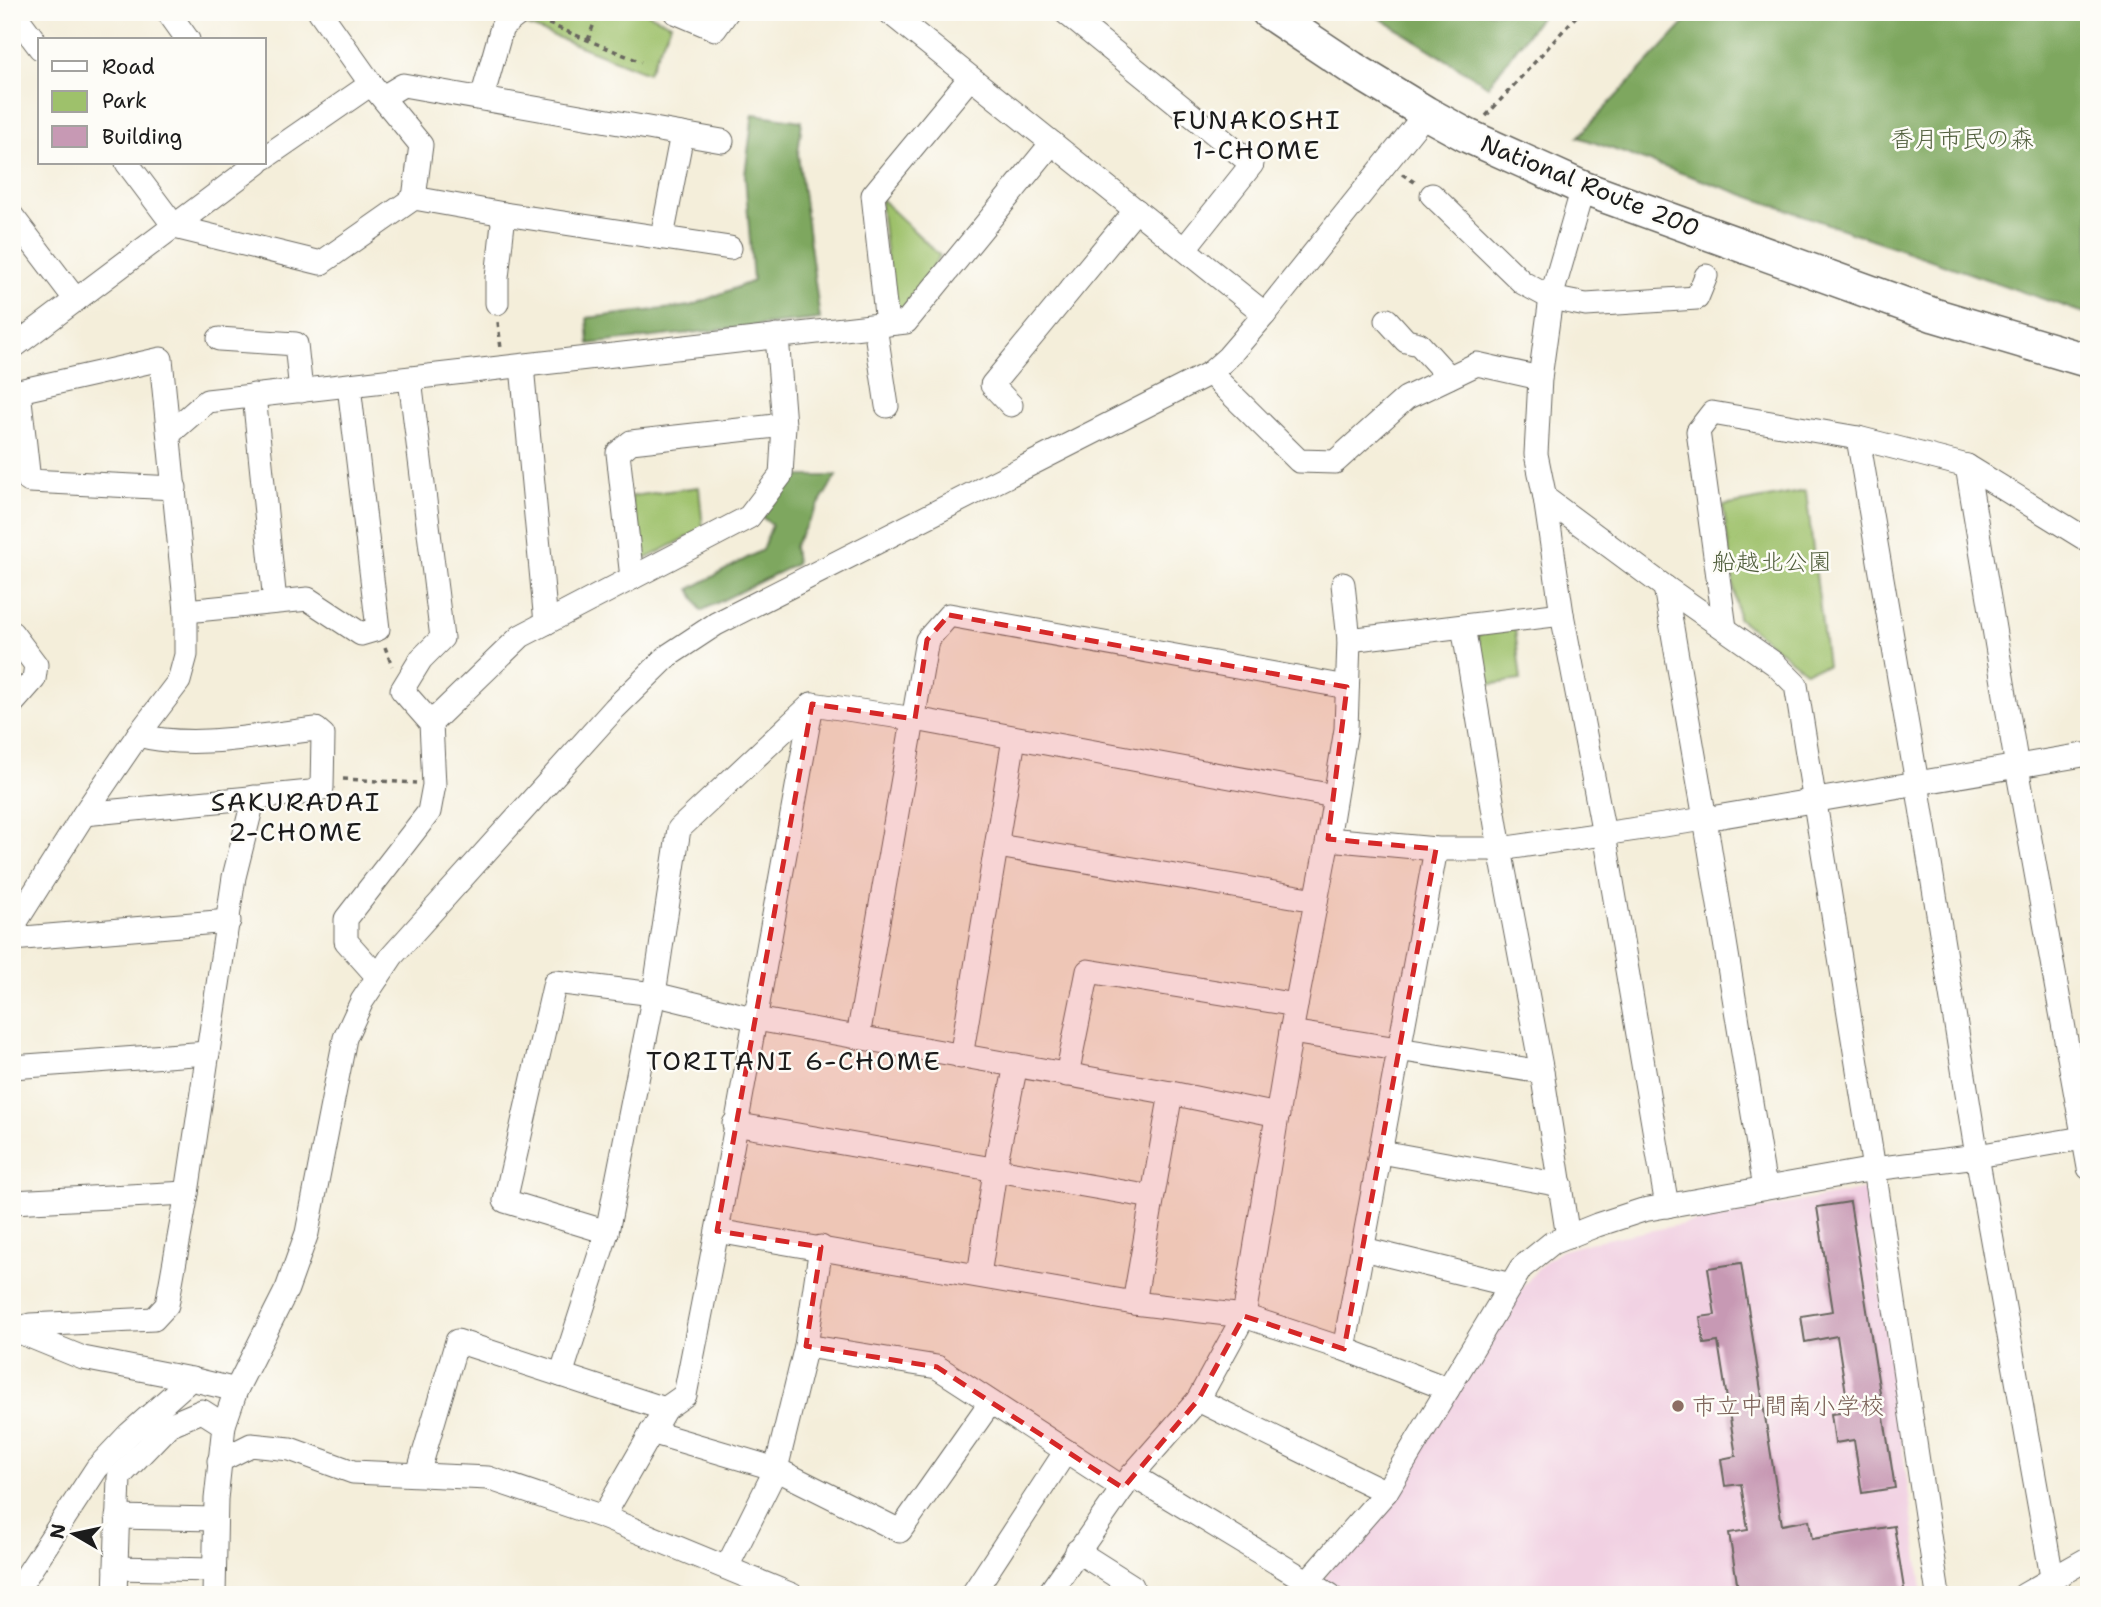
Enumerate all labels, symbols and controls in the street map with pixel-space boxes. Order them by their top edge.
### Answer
legend [38,38,266,164]
text: Road [102,53,155,81]
text: Park [102,87,147,115]
district label: FUNAKOSHI 1-CHOME [1172,102,1342,167]
text: Building [102,123,182,151]
park label: 香月市民の森 [1890,123,2034,155]
street label: National Route 200 [1476,127,1704,245]
park label: 船越北公園 [1712,546,1832,578]
district label: SAKURADAI 2-CHOME [211,784,381,849]
district label: TORITANI 6-CHOME [646,1043,942,1078]
place label: 市立中間南小学校 [1692,1390,1884,1422]
marker: 市立中間南小学校 [1670,1398,1686,1414]
north arrow [38,1498,108,1568]
text: N [44,1522,71,1541]

